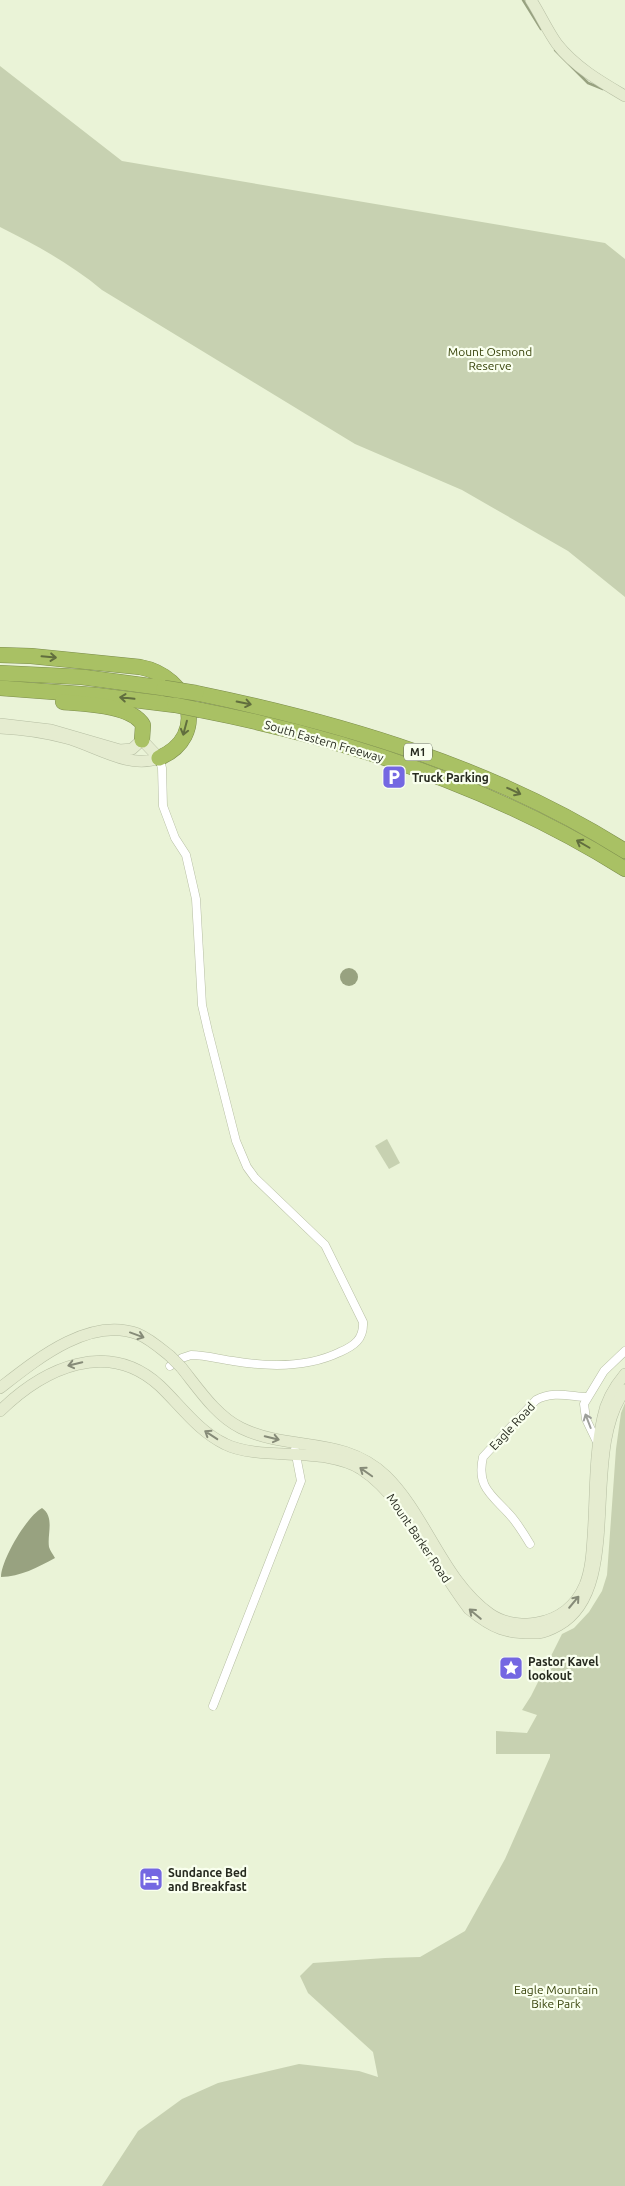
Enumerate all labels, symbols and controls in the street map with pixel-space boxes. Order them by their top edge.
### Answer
park label: Mount Osmond Reserve [448,345,532,372]
one-way arrow [40,652,56,662]
one-way arrow [119,693,135,703]
one-way arrow [235,699,251,708]
street label: South Eastern Freeway [263,718,385,764]
one-way arrow [180,720,190,736]
road number: M1 [404,744,432,760]
parking icon: Truck Parking [381,764,407,790]
place label: Truck Parking [412,771,489,784]
one-way arrow [506,787,521,797]
one-way arrow [576,839,591,849]
one-way arrow [129,1331,144,1340]
one-way arrow [68,1360,84,1370]
street label: Eagle Road [487,1400,537,1452]
one-way arrow [583,1414,592,1430]
one-way arrow [204,1430,218,1440]
one-way arrow [263,1434,279,1443]
one-way arrow [359,1467,373,1477]
street label: Mount Barker Road [384,1491,454,1585]
one-way arrow [568,1595,579,1608]
one-way arrow [468,1609,481,1620]
place icon: Pastor Kavel lookout [498,1655,524,1681]
place label: Pastor Kavel lookout [528,1655,599,1682]
hotel icon: Sundance Bed and Breakfast [138,1866,164,1892]
place label: Sundance Bed and Breakfast [168,1866,247,1893]
park label: Eagle Mountain Bike Park [514,1983,598,2010]

